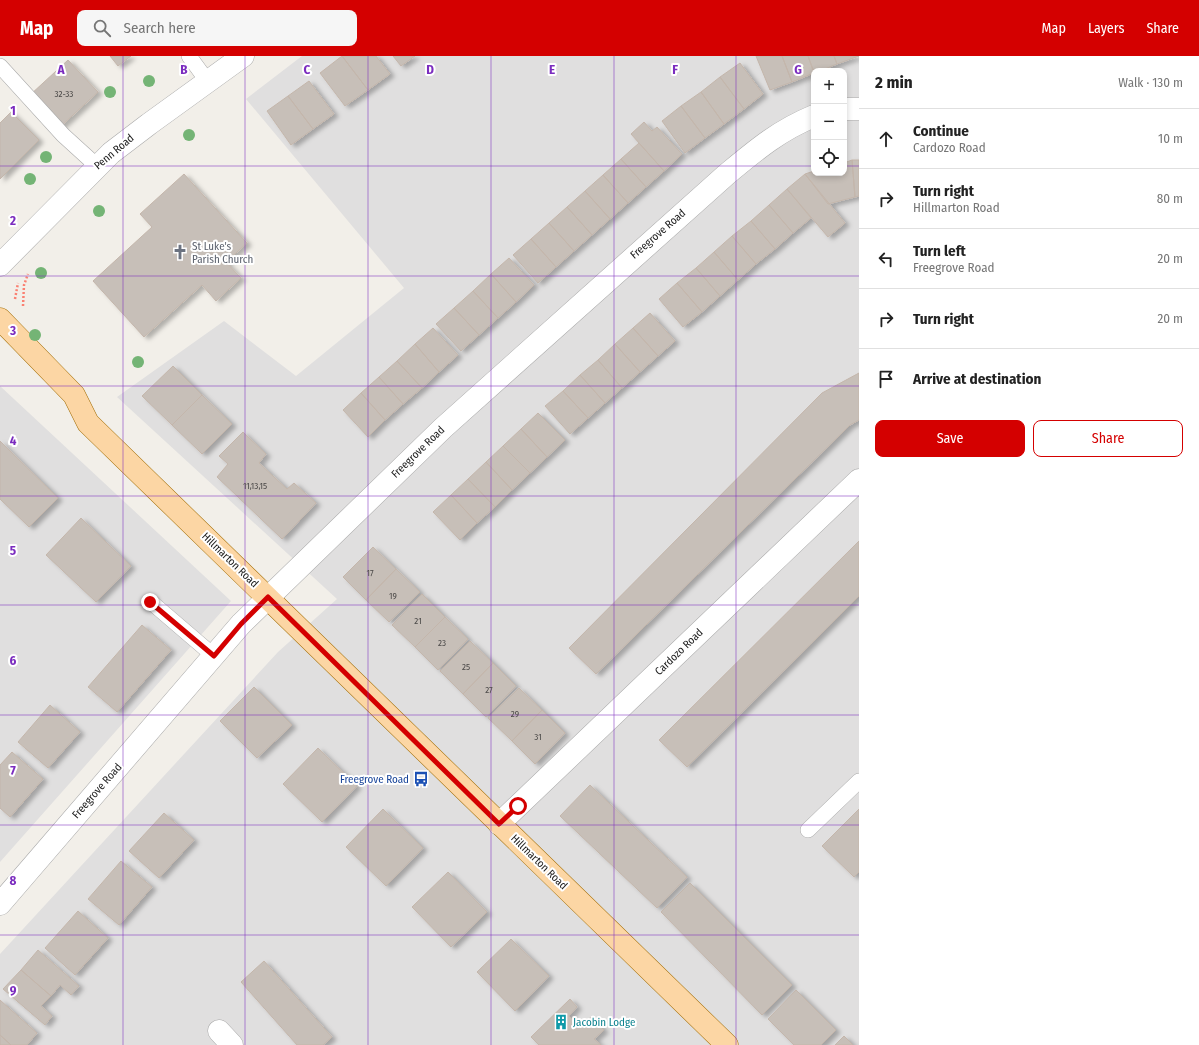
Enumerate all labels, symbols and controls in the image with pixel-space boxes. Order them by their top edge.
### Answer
search box [77,10,357,46]
text: Map [20,17,53,40]
icon: search [91,17,113,39]
text: Search here [123,19,196,37]
text: Map [1042,20,1066,37]
text: Layers [1088,20,1124,37]
text: Share [1146,20,1179,37]
text: A [56,62,65,77]
text: B [180,62,188,77]
text: C [304,62,311,77]
text: D [426,62,434,77]
text: E [549,62,555,77]
text: F [672,62,678,77]
text: G [794,62,802,77]
map controls [811,68,847,176]
button: + [811,68,847,104]
text: 2 min [875,72,913,93]
text: Walk · 130 m [1118,75,1183,90]
house number: 32-33 [55,89,73,99]
text: 1 [10,103,16,118]
button: − [811,104,847,140]
text: Continue [913,122,969,140]
icon: ahead [875,128,897,150]
text: 10 m [1158,131,1183,146]
street label: Penn Road [91,132,137,172]
button: locate [811,140,847,176]
text: Cardozo Road [913,140,986,155]
text: Turn right [913,182,974,200]
icon: right [875,188,897,210]
text: 80 m [1157,191,1183,206]
text: Hillmarton Road [913,200,1000,215]
street label: Freegrove Road [628,206,688,262]
text: 2 [9,213,16,228]
place label: St Luke's Parish Church [192,240,253,266]
text: Turn left [913,242,966,260]
church icon: St Luke's Parish Church [171,243,189,261]
icon: left [875,248,897,270]
text: 20 m [1157,251,1183,266]
text: Freegrove Road [913,260,994,275]
icon: right [875,308,897,330]
text: Turn right [913,310,974,328]
text: 20 m [1157,311,1183,326]
text: 3 [9,323,16,338]
icon: arrive [875,368,897,390]
text: Arrive at destination [913,370,1041,388]
button: Save [875,420,1025,457]
button: Share [1033,420,1183,457]
street label: Freegrove Road [389,423,447,481]
text: 4 [10,433,17,448]
house number: 11,13,15 [243,481,267,491]
street label: Hillmarton Road [199,530,261,590]
text: 5 [10,543,16,558]
house number: 17 [366,568,374,578]
house number: 19 [389,591,397,601]
route end [141,593,159,611]
house number: 21 [414,616,422,626]
street label: Cardozo Road [652,626,706,678]
house number: 23 [438,638,446,648]
text: 6 [10,653,17,668]
house number: 25 [462,662,470,672]
house number: 27 [485,685,493,695]
house number: 29 [511,709,519,719]
house number: 31 [534,732,542,742]
street label: Freegrove Road [69,761,125,821]
text: 7 [10,763,16,778]
bus stop icon: Freegrove Road [412,770,430,788]
place label: Freegrove Road [340,773,409,786]
route start [509,797,527,815]
street label: Hillmarton Road [508,832,570,892]
text: 8 [10,873,17,888]
text: 9 [10,983,17,998]
building icon: Jacobin Lodge [552,1013,570,1031]
place label: Jacobin Lodge [573,1016,635,1029]

